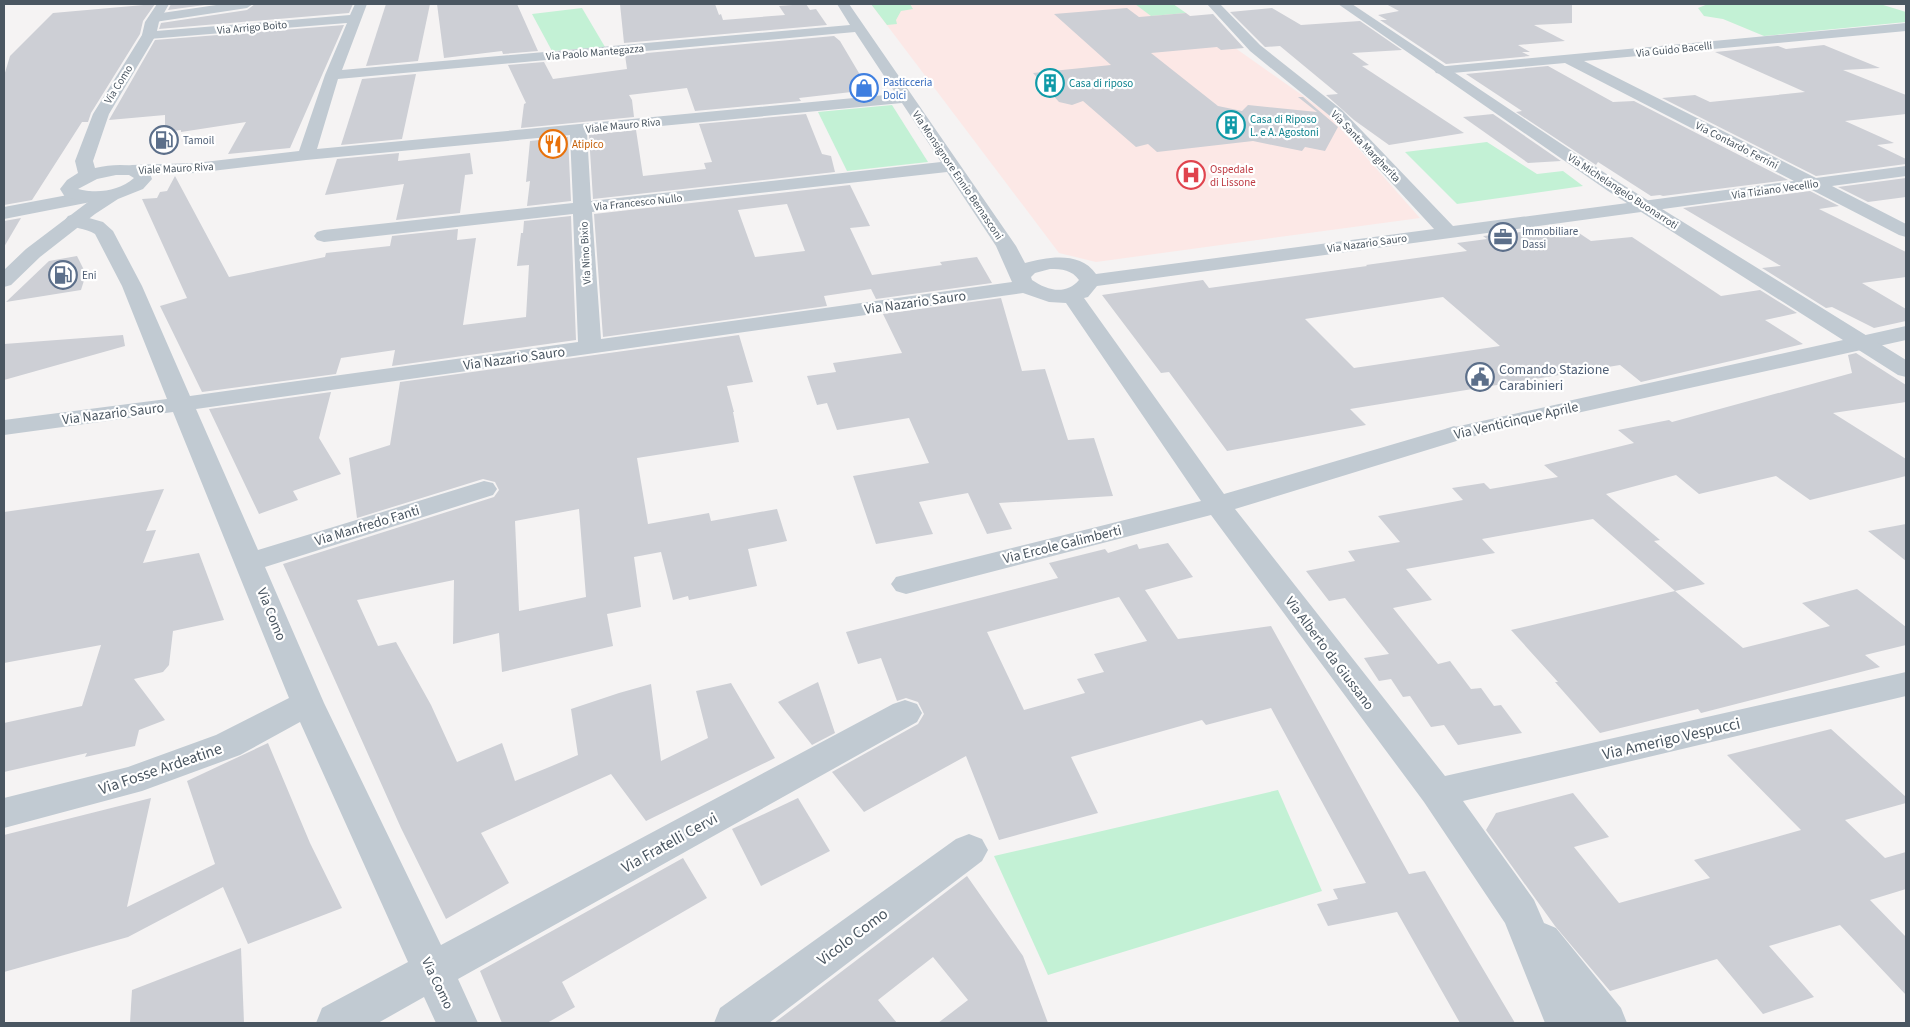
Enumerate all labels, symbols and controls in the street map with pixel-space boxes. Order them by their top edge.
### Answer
street label: Via Arrigo Boito [216,17,288,38]
street label: Via Guido Bacelli [1635,38,1713,61]
street label: Via Paolo Mantegazza [545,41,645,64]
street label: Via Como [101,62,136,107]
building icon: Casa di riposo [1035,68,1065,98]
shop icon: Pasticceria Dolci [849,73,879,103]
place label: Pasticceria Dolci [883,75,932,103]
place label: Casa di riposo [1069,76,1133,91]
street label: Via Santa Margherita [1327,107,1404,186]
street label: Via Monsignore Ennio Bernasconi [909,108,1006,243]
building icon: Casa di Riposo L. e A. Agostoni [1216,110,1246,140]
place label: Casa di Riposo L. e A. Agostoni [1250,112,1319,140]
street label: Viale Mauro Riva [585,114,661,137]
street label: Via Contardo Ferrini [1693,118,1781,173]
fuel station icon: Tamoil [149,125,179,155]
restaurant icon: Atipico [538,129,568,159]
place label: Tamoil [183,133,214,148]
place label: Atipico [572,137,604,152]
street label: Via Michelangelo Buonarroti [1564,150,1681,233]
street label: Viale Mauro Riva [138,159,214,178]
hospital icon: Ospedale di Lissone [1176,160,1206,190]
place label: Ospedale di Lissone [1210,162,1256,190]
street label: Via Tiziano Vecellio [1731,176,1819,203]
street label: Via Francesco Nullo [593,190,683,215]
street label: Via Nino Bixio [576,221,595,285]
office icon: Immobiliare Dassi [1488,222,1518,252]
place label: Immobiliare Dassi [1522,224,1579,252]
street label: Via Nazario Sauro [1326,230,1408,257]
fuel station icon: Eni [48,260,78,290]
place label: Eni [82,268,97,283]
street label: Via Nazario Sauro [863,286,967,320]
street label: Via Nazario Sauro [462,342,566,376]
place label: Comando Stazione Carabinieri [1499,360,1609,396]
public building icon: Comando Stazione Carabinieri [1465,362,1495,392]
street label: Via Venticinque Aprile [1452,397,1580,445]
street label: Via Nazario Sauro [61,398,165,430]
street label: Via Manfredo Fanti [312,501,422,551]
street label: Via Ercole Galimberti [1001,521,1124,569]
street label: Via Como [251,585,291,644]
street label: Via Alberto da Giussano [1280,593,1379,715]
street label: Via Amerigo Vespucci [1600,712,1742,766]
street label: Via Fosse Ardeatine [96,738,225,800]
street label: Via Fratelli Cervi [617,807,722,878]
street label: Vicolo Como [813,903,893,971]
street label: Via Como [416,954,458,1013]

